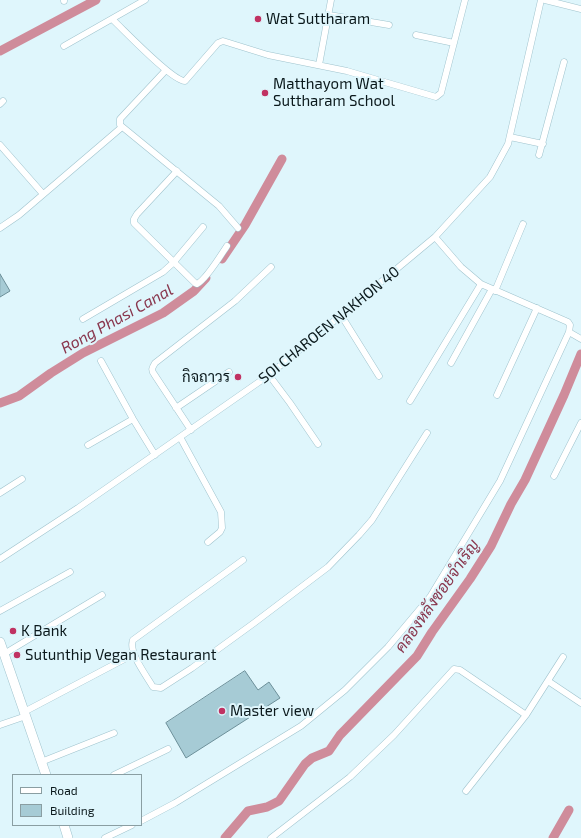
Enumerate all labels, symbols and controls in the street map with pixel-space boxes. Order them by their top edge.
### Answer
place label: Wat Suttharam [266,10,370,28]
marker: Wat Suttharam [253,14,263,24]
place label: Matthayom Wat Suttharam School [273,75,395,110]
marker: Matthayom Wat Suttharam School [260,88,270,98]
street label: SOI CHAROEN NAKHON 40 [255,263,403,387]
water label: Rong Phasi Canal [57,280,177,358]
place label: กิจถาวร [182,368,230,386]
marker: กิจถาวร [233,372,243,382]
water label: คลองหลังซอยจำเริญ [391,536,483,656]
place label: K Bank [21,622,67,640]
marker: K Bank [8,626,18,636]
place label: Sutunthip Vegan Restaurant [25,646,216,664]
marker: Sutunthip Vegan Restaurant [12,650,22,660]
place label: Master view [230,702,314,720]
marker: Master view [217,706,227,716]
legend [12,774,142,826]
text: Road [50,783,78,797]
text: Building [50,803,94,817]

